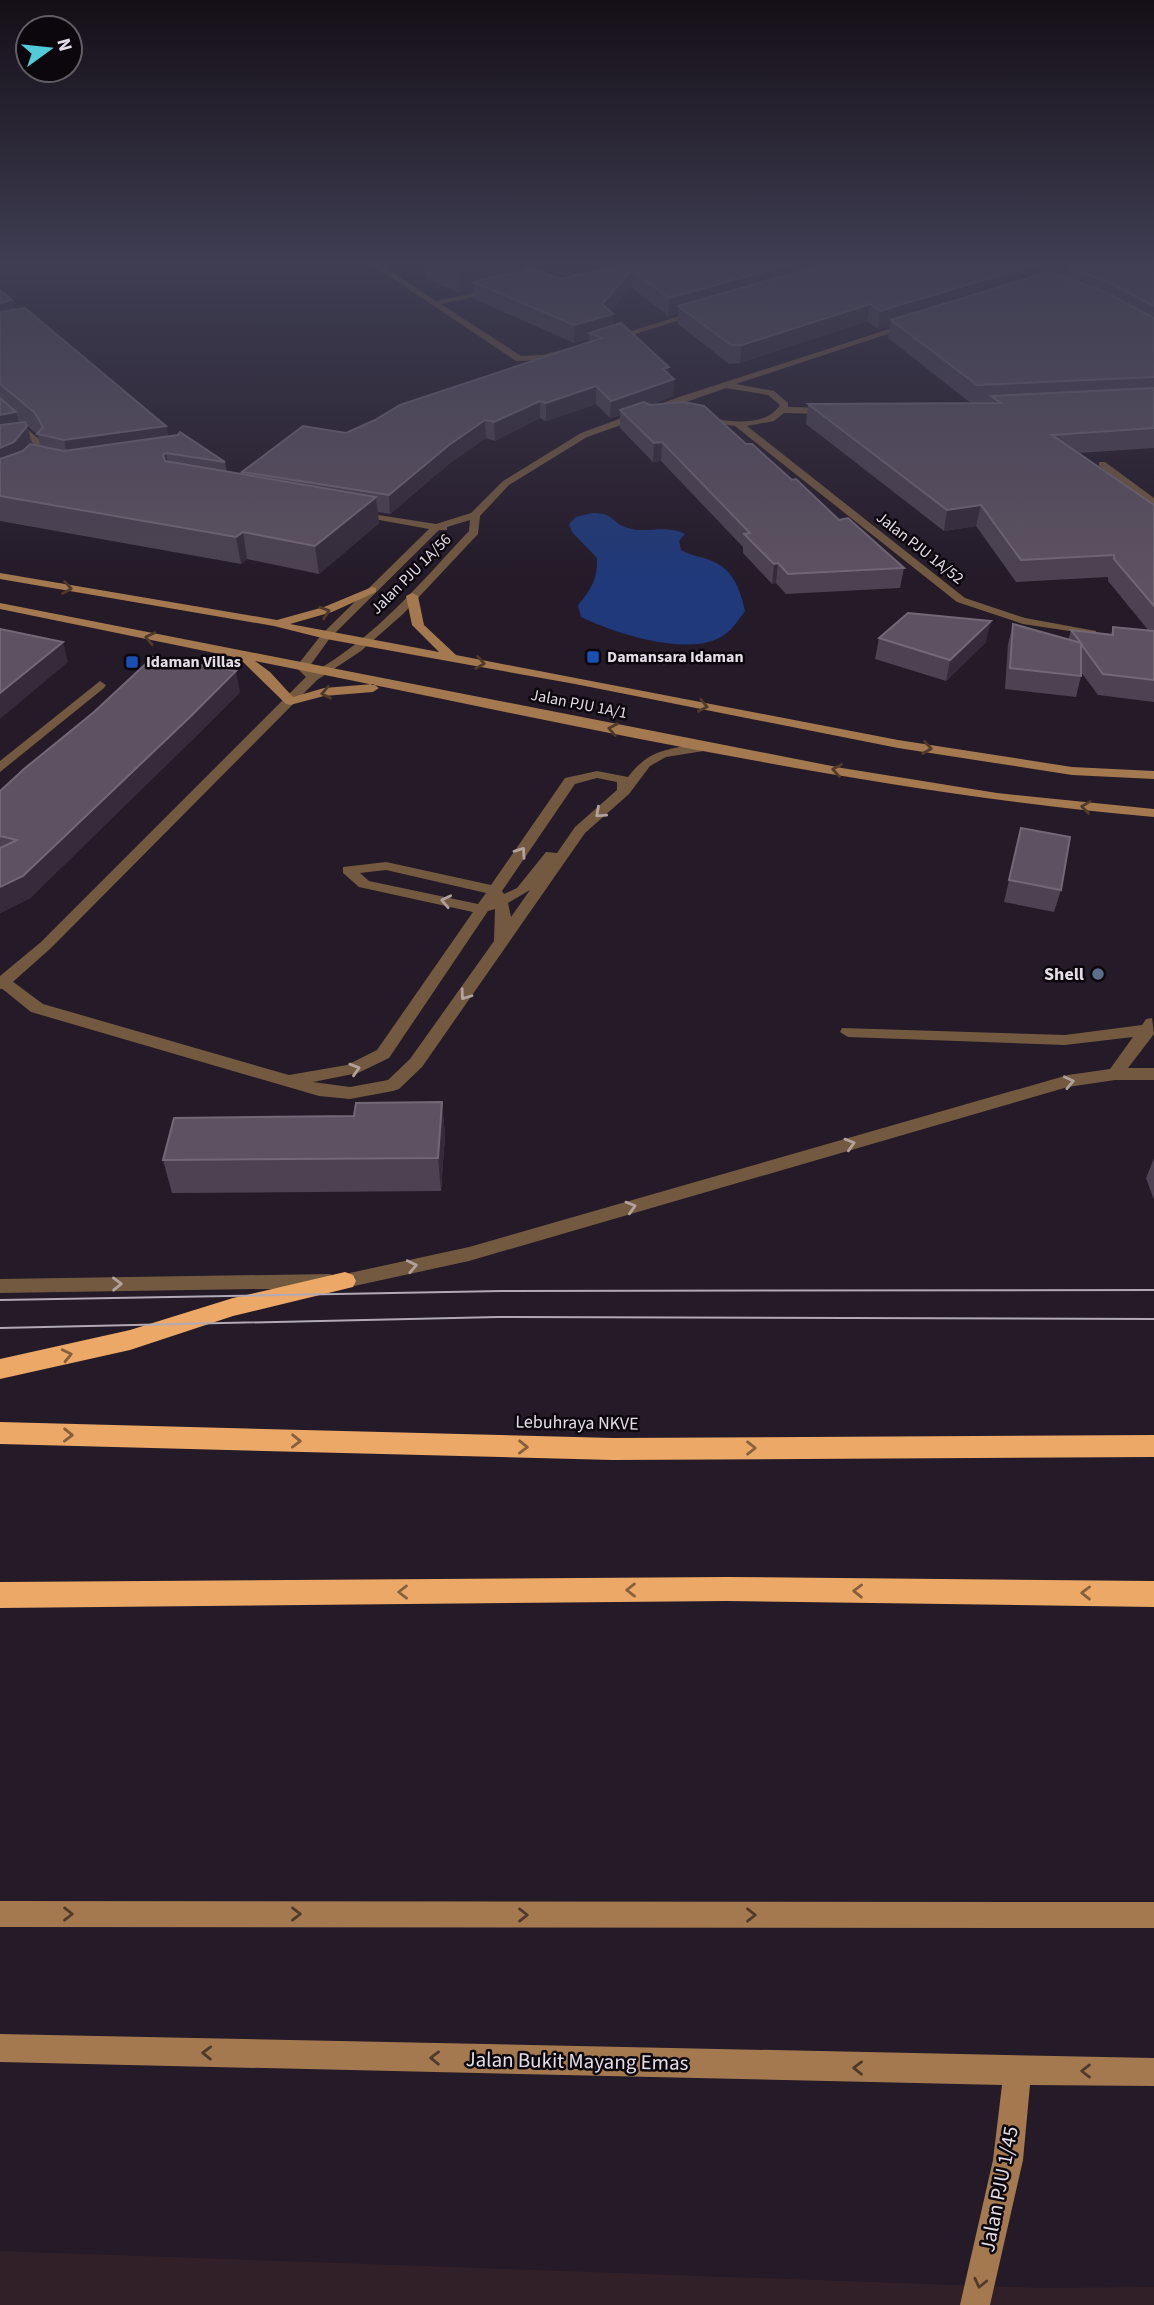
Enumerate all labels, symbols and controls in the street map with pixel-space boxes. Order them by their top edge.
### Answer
north arrow [14,14,84,84]
text: N [49,35,79,55]
street label: Jalan PJU 1A/52 [872,507,969,589]
street label: Jalan PJU 1A/56 [366,529,456,619]
one-way arrow [61,580,73,595]
one-way arrow [318,606,331,620]
one-way arrow [144,632,156,647]
place label: Damansara Idaman [607,646,744,668]
marker: Damansara Idaman [585,649,601,665]
place label: Idaman Villas [146,651,241,673]
marker: Idaman Villas [124,654,140,670]
one-way arrow [474,655,486,670]
one-way arrow [320,684,332,699]
street label: Jalan PJU 1A/1 [529,684,629,724]
one-way arrow [697,697,709,712]
one-way arrow [607,722,619,737]
one-way arrow [921,741,933,756]
one-way arrow [831,763,843,778]
one-way arrow [1080,800,1092,815]
one-way arrow [595,804,608,817]
one-way arrow [513,847,525,860]
one-way arrow [440,895,452,910]
place label: Shell [1044,962,1084,987]
marker: Shell [1090,966,1106,982]
one-way arrow [461,987,473,1000]
one-way arrow [349,1063,361,1077]
one-way arrow [1063,1075,1075,1090]
one-way arrow [844,1138,856,1153]
one-way arrow [625,1201,637,1216]
one-way arrow [406,1260,418,1275]
one-way arrow [112,1276,123,1292]
one-way arrow [61,1348,73,1363]
street label: Lebuhraya NKVE [515,1409,639,1437]
one-way arrow [63,1427,74,1442]
one-way arrow [290,1433,301,1448]
one-way arrow [518,1439,529,1454]
one-way arrow [746,1440,756,1456]
one-way arrow [625,1582,636,1598]
one-way arrow [853,1583,864,1598]
one-way arrow [398,1584,408,1600]
one-way arrow [1080,1586,1091,1601]
one-way arrow [63,1906,74,1922]
one-way arrow [291,1906,301,1922]
one-way arrow [518,1907,529,1923]
one-way arrow [746,1907,756,1923]
street label: Jalan Bukit Mayang Emas [465,2044,689,2078]
one-way arrow [202,2045,213,2060]
one-way arrow [429,2050,440,2066]
one-way arrow [853,2060,864,2075]
one-way arrow [1080,2063,1091,2079]
street label: Jalan PJU 1/45 [972,2124,1026,2254]
one-way arrow [974,2277,989,2289]

